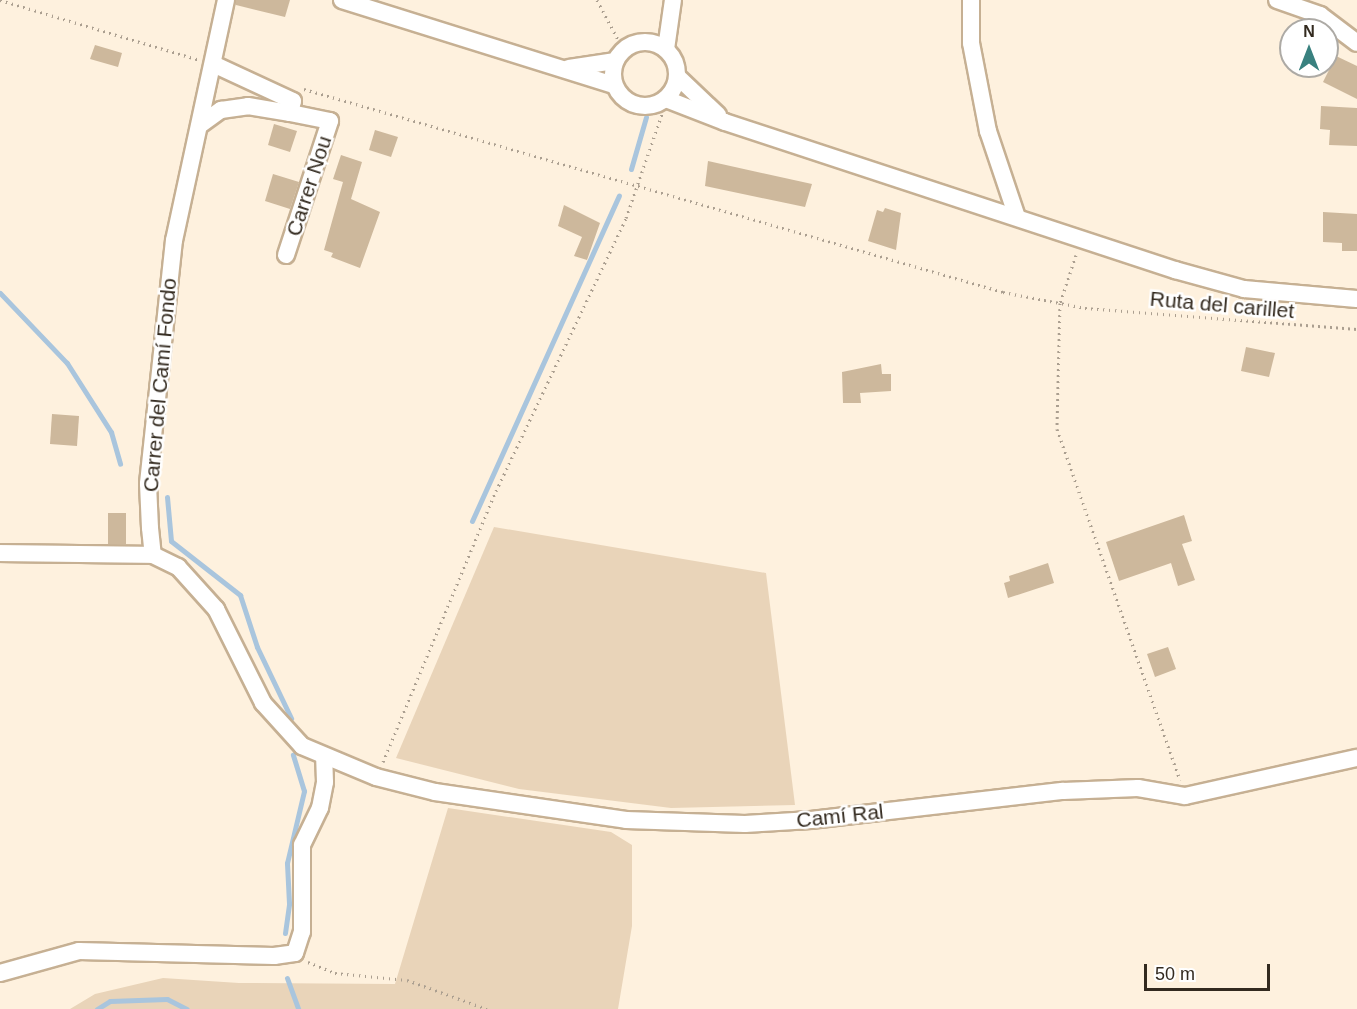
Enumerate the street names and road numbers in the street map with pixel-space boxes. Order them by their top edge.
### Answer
street label: Carrer Nou [281,133,337,239]
street label: Carrer del Camí Fondo [138,277,182,493]
street label: Ruta del carillet [1149,286,1295,324]
street label: Camí Ral [795,799,885,833]

